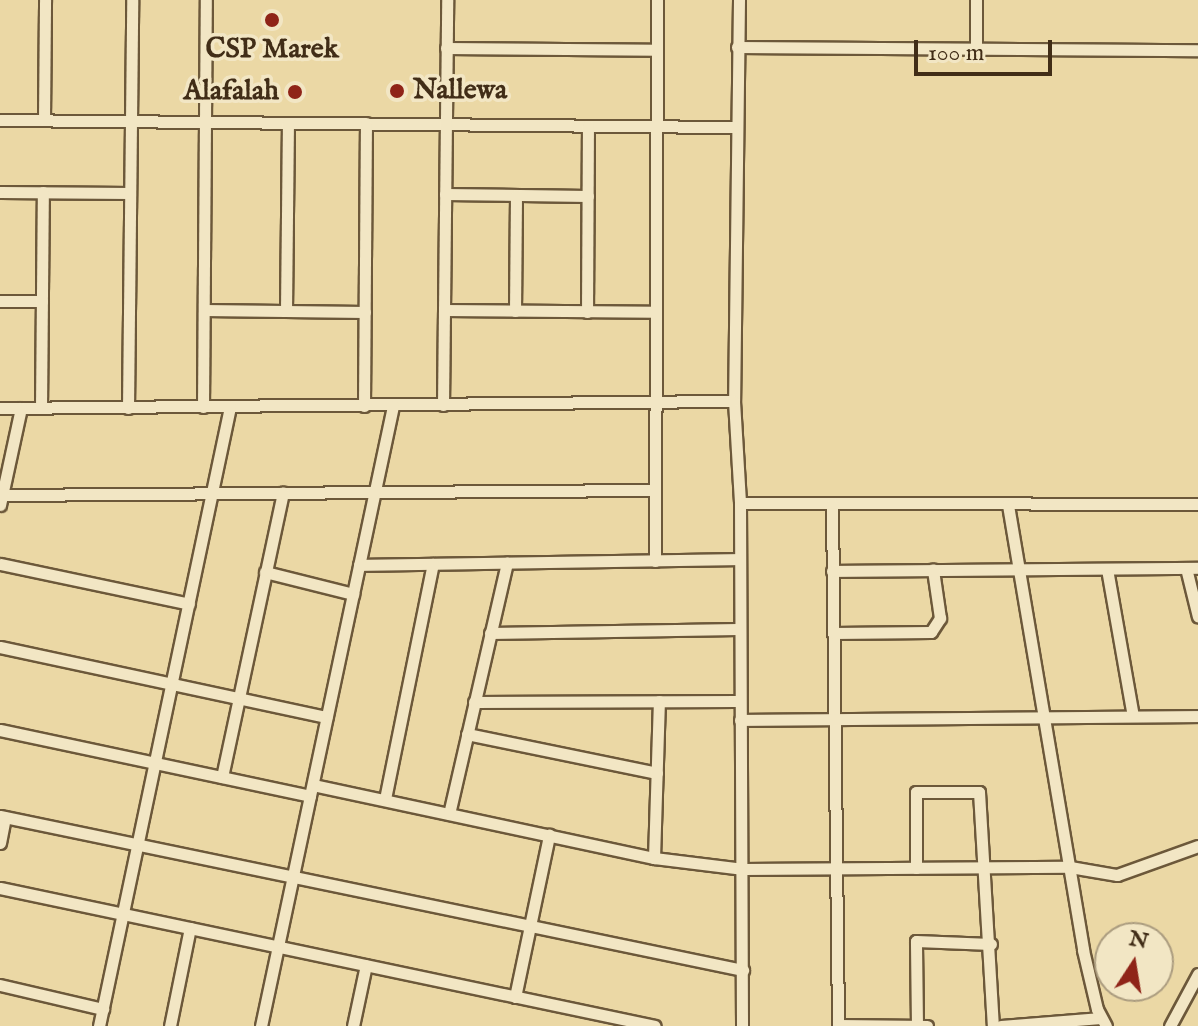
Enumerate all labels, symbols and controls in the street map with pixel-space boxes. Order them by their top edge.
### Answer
marker: CSP Marek [263,11,281,29]
scale bar [918,24,1056,74]
place label: CSP Marek [205,33,339,67]
text: 100 m [928,38,984,69]
place label: Nallewa [413,74,507,108]
place label: Alafalah [183,75,279,109]
marker: Nallewa [388,82,406,100]
marker: Alafalah [286,83,304,101]
north arrow [1094,922,1174,1002]
text: N [1126,925,1151,956]

